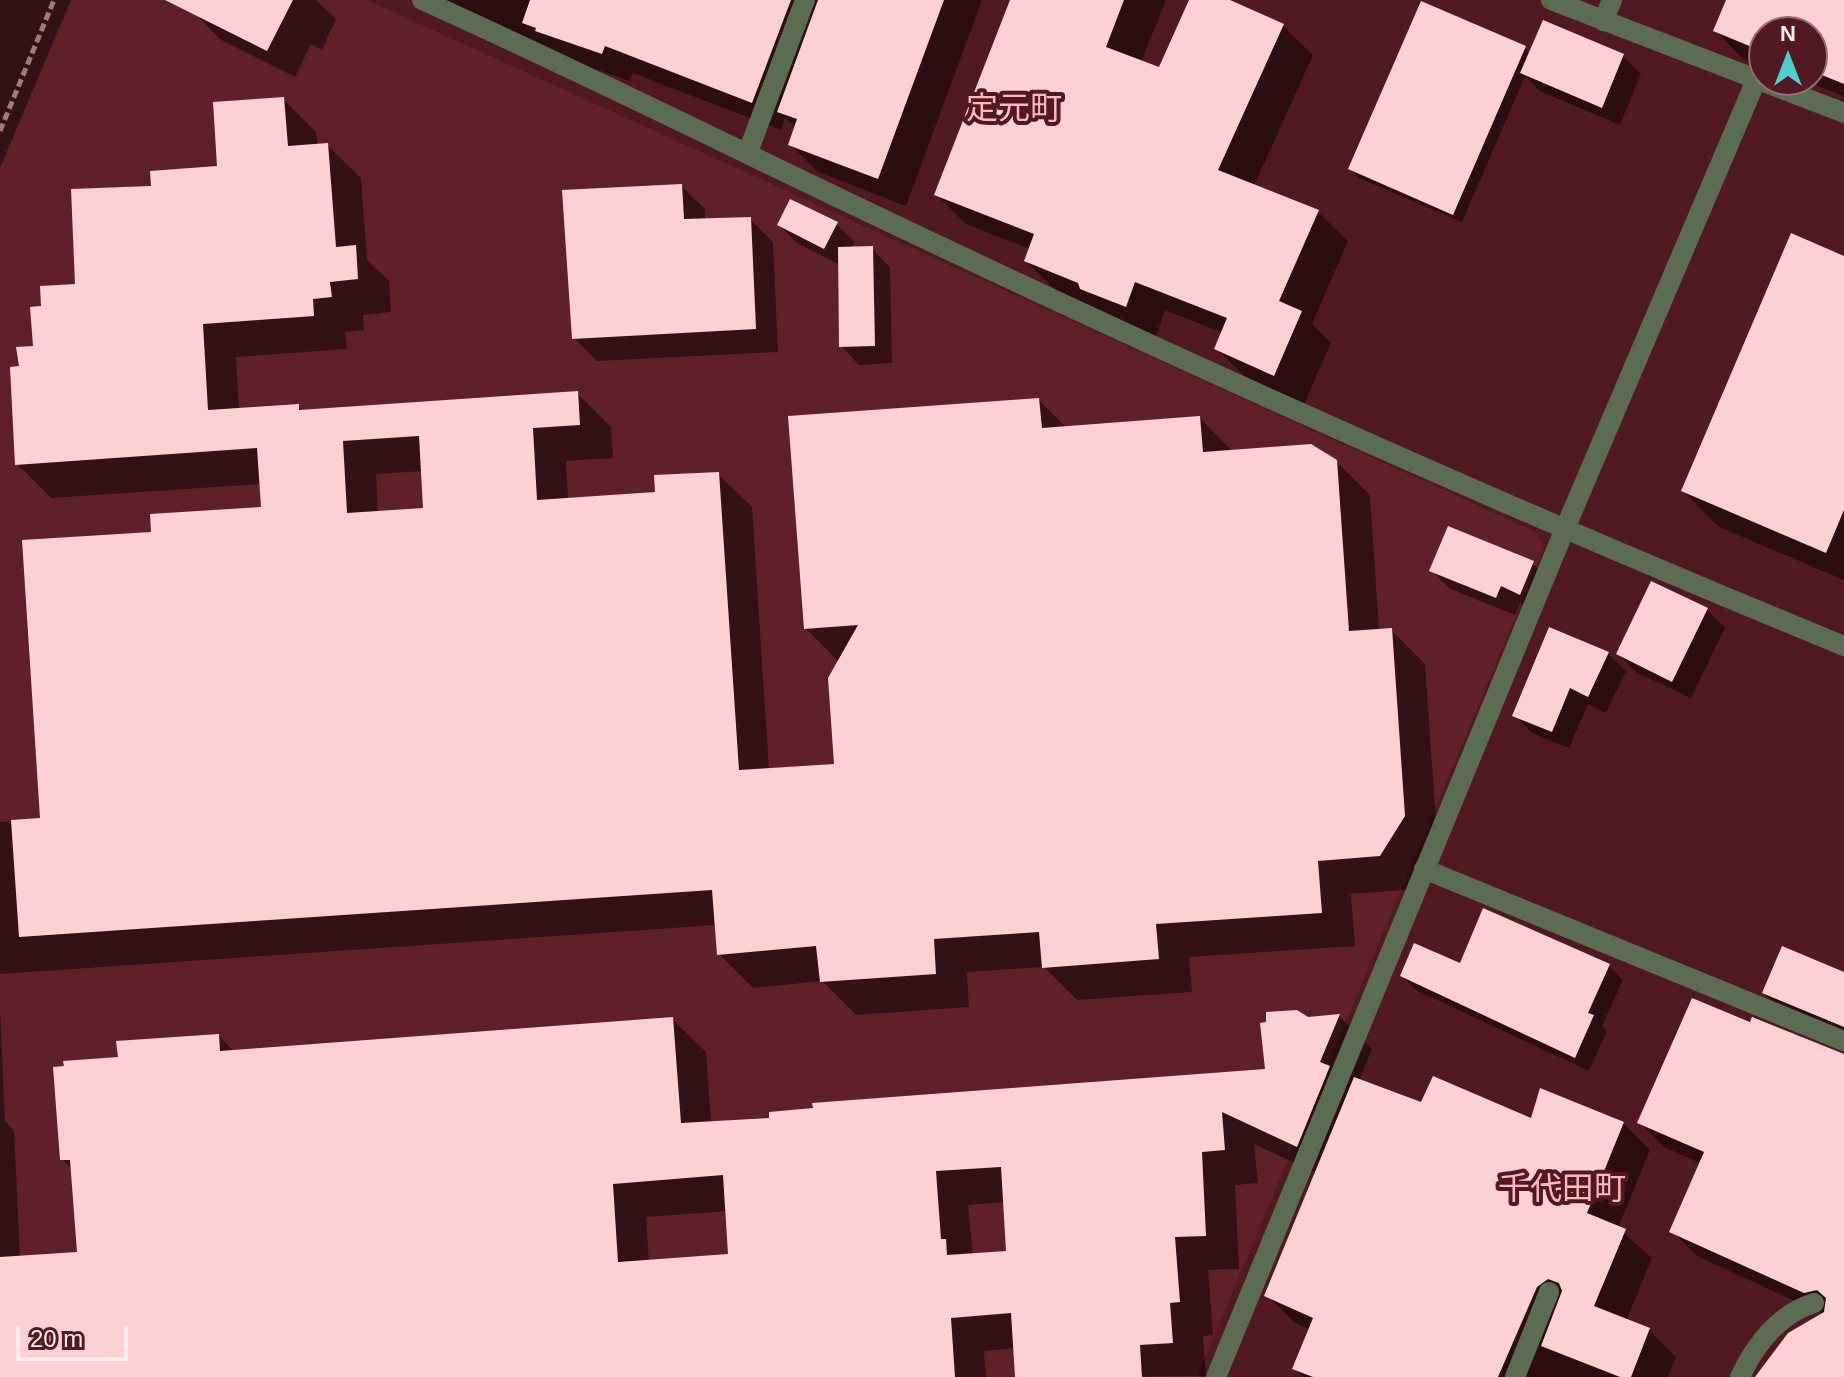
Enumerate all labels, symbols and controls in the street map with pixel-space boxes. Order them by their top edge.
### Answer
north arrow [1748,16,1828,96]
text: N [1780,21,1796,46]
district label: 定元町 [966,91,1062,129]
district label: 千代田町 [1498,1171,1626,1209]
scale bar [20,1309,132,1359]
text: 20 m [30,1325,83,1352]

